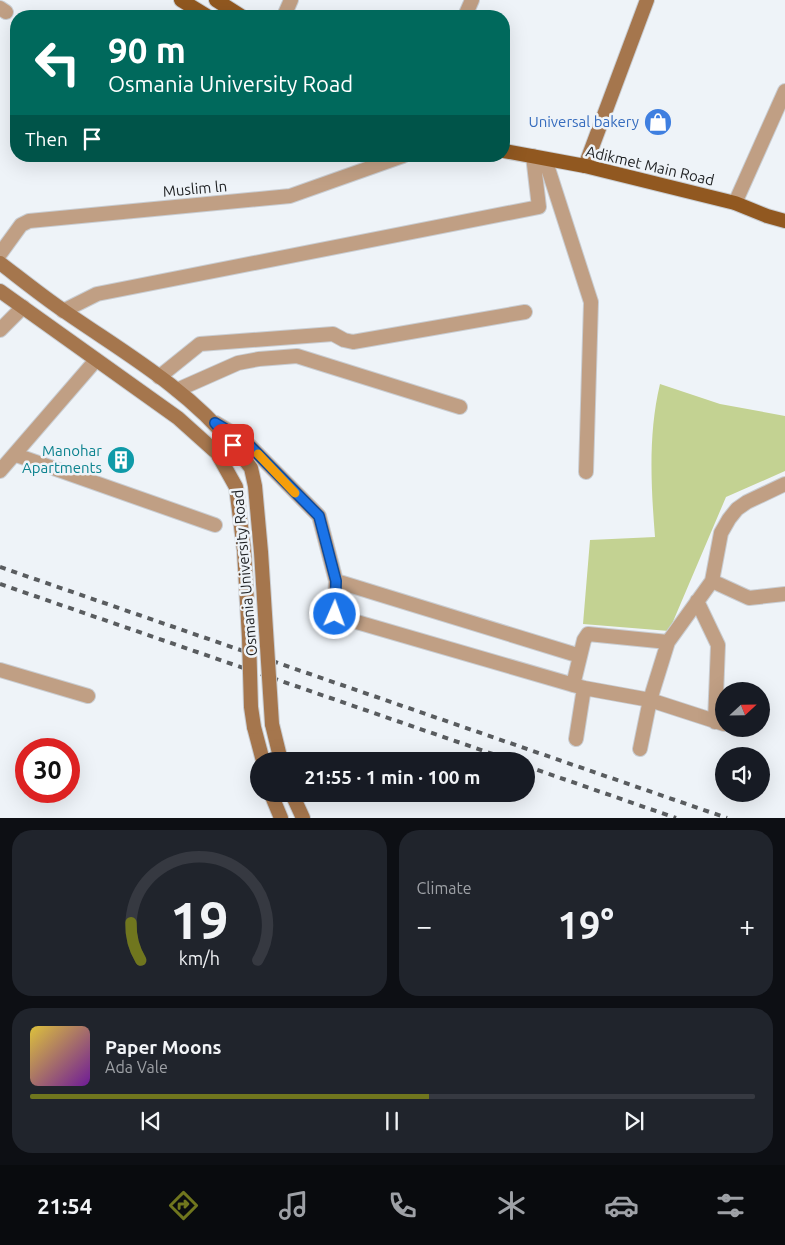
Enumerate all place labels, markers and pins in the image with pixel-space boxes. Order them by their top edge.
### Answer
shop icon: Universal bakery [643,107,673,137]
place label: Universal bakery [528,113,639,130]
pin [212,424,254,466]
place label: Manohar Apartments [22,442,102,476]
building icon: Manohar Apartments [106,445,136,475]

